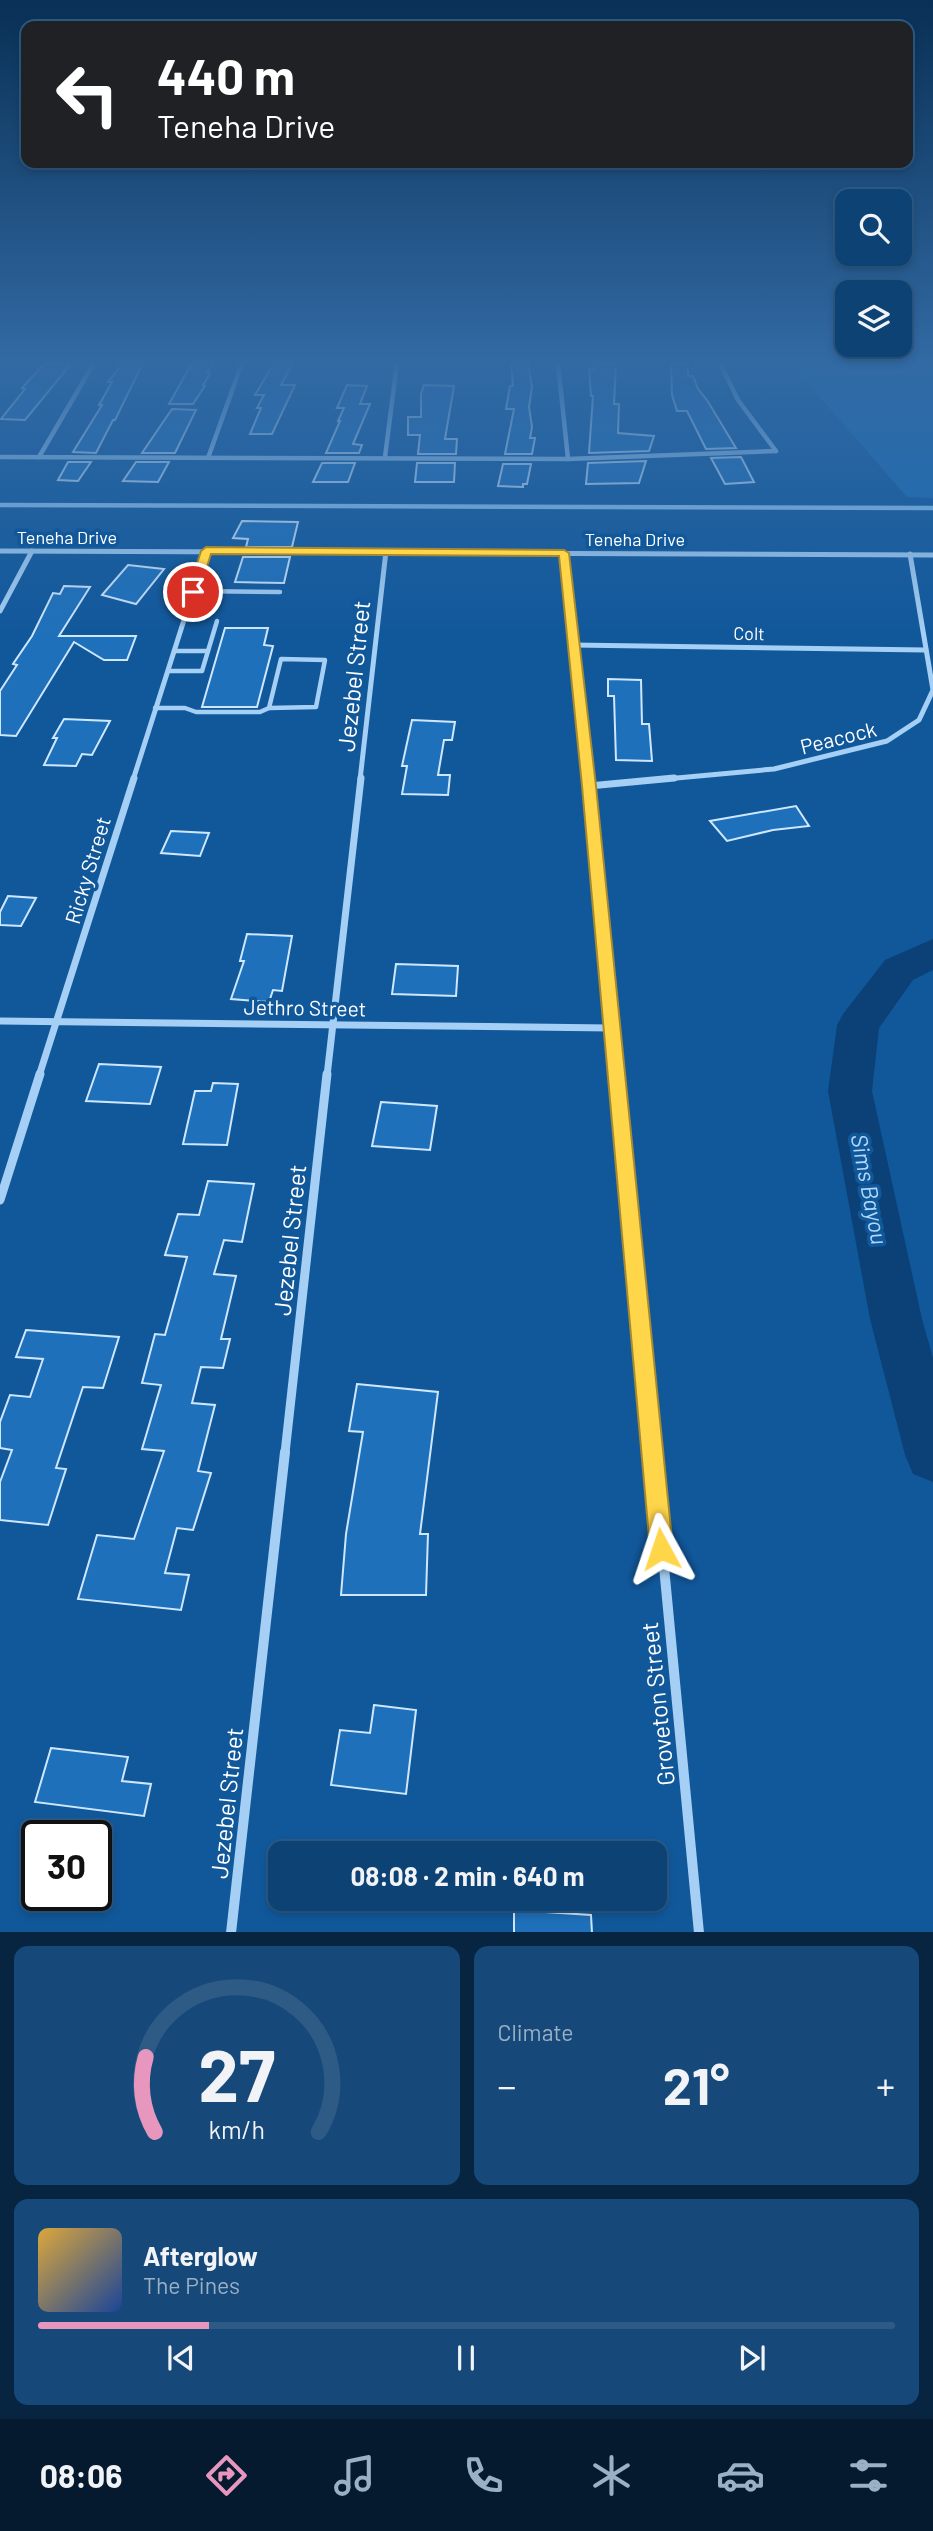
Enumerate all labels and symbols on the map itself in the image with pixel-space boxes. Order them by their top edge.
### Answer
street label: Teneha Drive [17,526,117,548]
street label: Teneha Drive [585,528,685,550]
pin [163,562,223,622]
street label: Jezebel Street [331,599,375,753]
street label: Colt [733,622,765,644]
street label: Peacock [797,715,879,759]
street label: Ricky Street [59,813,115,927]
street label: Jethro Street [243,993,367,1021]
water label: Sims Bayou [846,1131,894,1247]
street label: Jezebel Street [267,1163,311,1317]
position arrow [624,1512,698,1586]
street label: Groveton Street [634,1621,680,1787]
street label: Jezebel Street [204,1726,248,1880]
speed limit sign: 30 [21,1820,112,1911]

